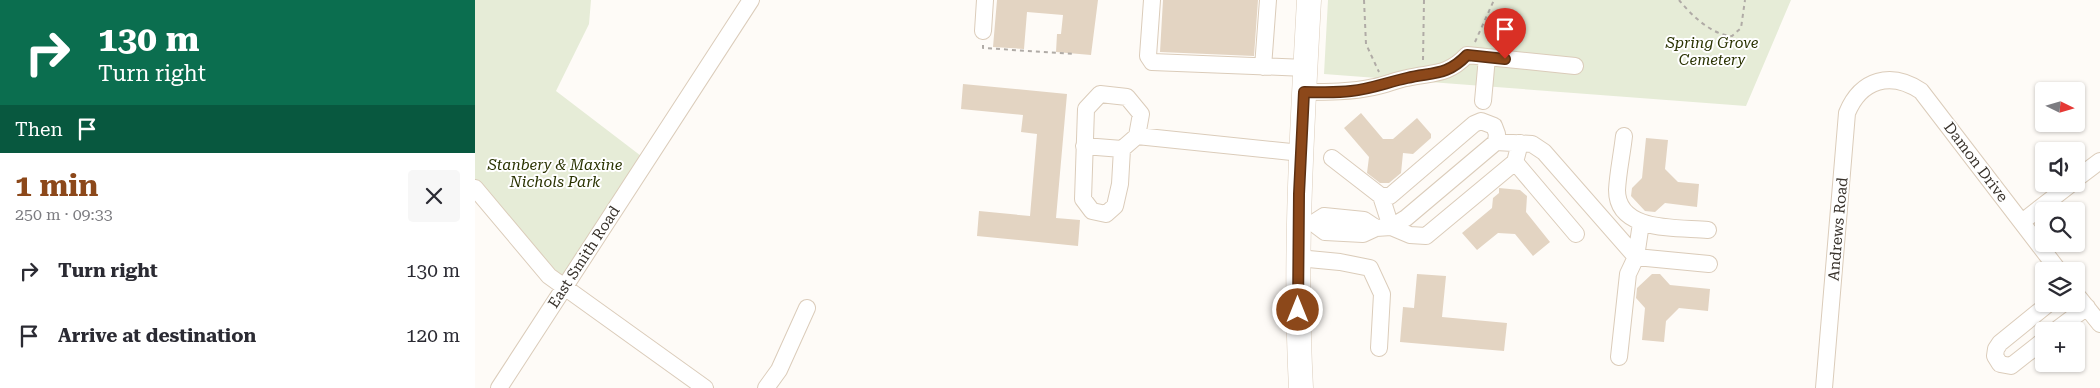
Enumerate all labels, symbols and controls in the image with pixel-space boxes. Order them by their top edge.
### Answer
pin [1484,8,1526,59]
icon: arrive [1491,15,1519,43]
text: 130 m [98,19,199,60]
icon: right [15,20,80,85]
park label: Spring Grove Cemetery [1665,34,1759,69]
text: Turn right [98,61,206,86]
north arrow [2035,82,2085,132]
map controls [2035,82,2085,372]
icon: arrive [73,115,101,143]
text: Then [15,118,63,141]
street label: Damon Drive [1940,119,2012,205]
button: sound [2035,142,2085,192]
park label: Stanbery & Maxine Nichols Park [487,156,623,191]
text: 1 min [15,168,98,203]
button: close [408,170,460,222]
street label: Andrews Road [1825,176,1852,282]
street label: East Smith Road [544,202,624,311]
button: search [2035,202,2085,252]
text: 250 m · 09:33 [15,205,113,224]
icon: right [15,257,43,285]
text: Turn right [58,259,158,282]
text: 130 m [406,259,460,282]
button: layers [2035,262,2085,312]
position arrow [1271,283,1323,335]
icon: arrive [15,322,43,350]
button: + [2035,322,2085,372]
text: Arrive at destination [58,324,256,347]
text: 120 m [406,324,460,347]

